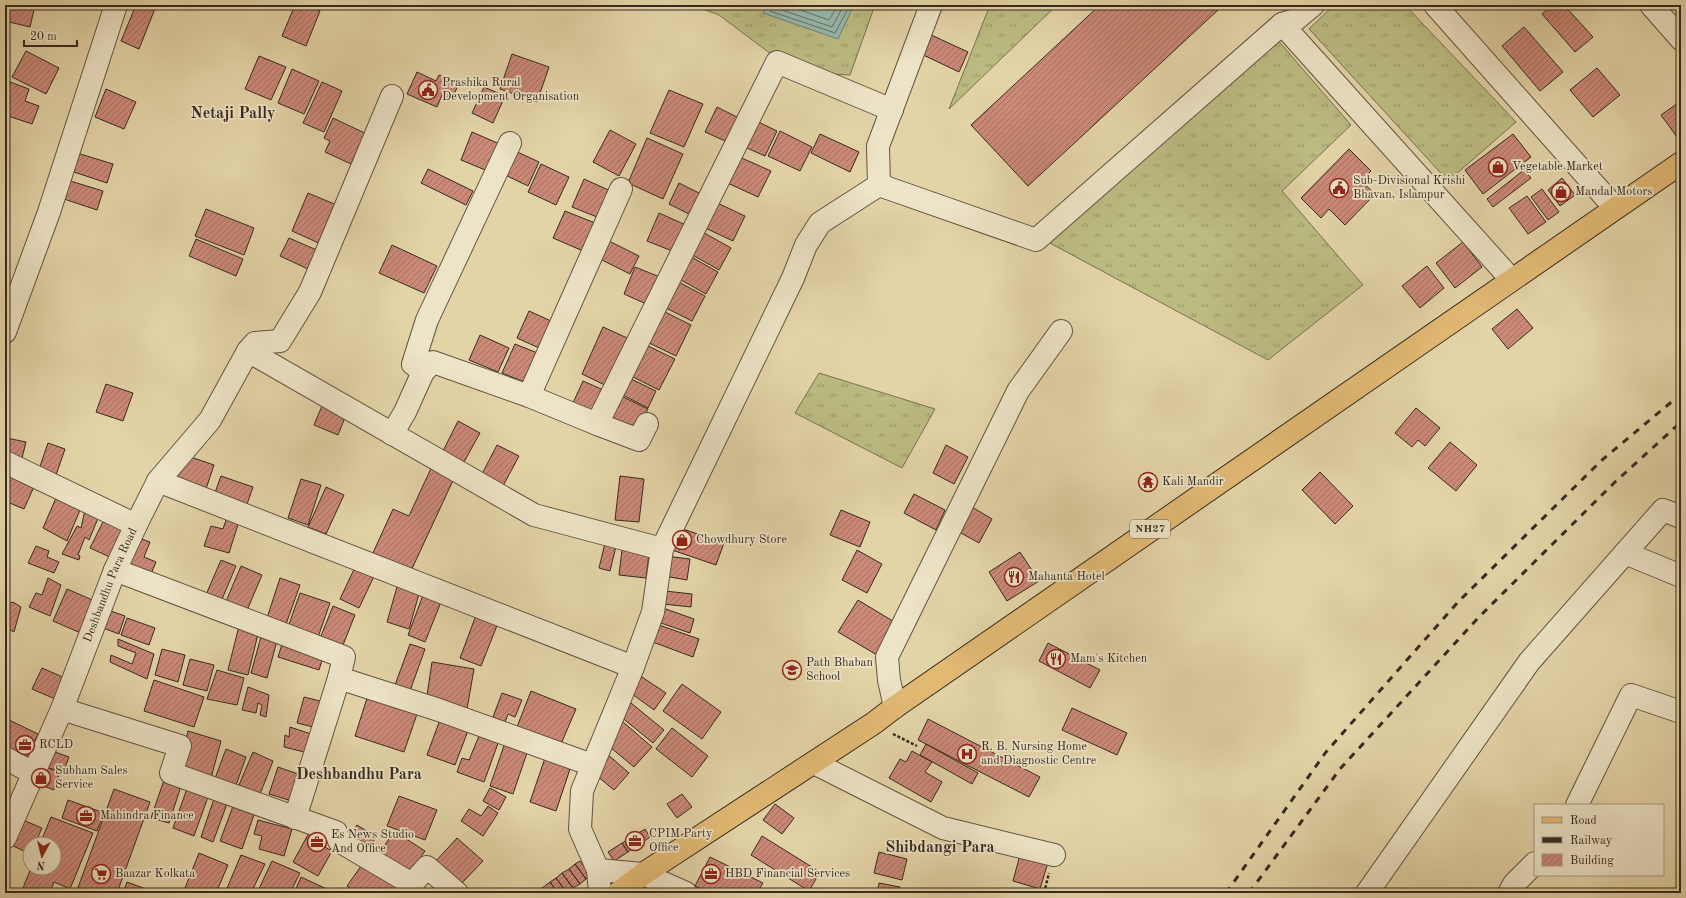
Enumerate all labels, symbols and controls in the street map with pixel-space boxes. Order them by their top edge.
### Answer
scale bar [24,22,77,48]
text: 20 m [30,31,57,43]
place label: Prashika Rural Development Organisation [442,77,580,103]
public building icon: Prashika Rural Development Organisation [417,79,439,101]
district label: Netaji Pally [191,106,275,122]
shop icon: Vegetable Market [1487,156,1509,178]
place label: Vegetable Market [1512,161,1603,173]
place label: Sub-Divisional Krishi Bhavan, Islampur [1353,175,1465,201]
public building icon: Sub-Divisional Krishi Bhavan, Islampur [1328,177,1350,199]
shop icon: Mandal Motors [1550,181,1572,203]
place label: Mandal Motors [1575,186,1653,198]
temple icon: Kali Mandir [1137,471,1159,493]
place label: Kali Mandir [1162,476,1224,488]
road number: NH27 [1130,520,1170,538]
street label: Deshbandhu Para Road [82,526,140,644]
shop icon: Chowdhury Store [671,529,693,551]
place label: Chowdhury Store [696,534,787,546]
restaurant icon: Mahanta Hotel [1003,566,1025,588]
place label: Mahanta Hotel [1028,571,1105,583]
restaurant icon: Mam's Kitchen [1045,648,1067,670]
place label: Mam's Kitchen [1070,653,1148,665]
place label: Path Bhaban School [806,657,873,683]
school or university icon: Path Bhaban School [781,659,803,681]
office icon: RCLD [14,734,36,756]
place label: RCLD [39,739,73,751]
place label: R. B. Nursing Home and Diagnostic Centre [981,741,1097,767]
hospital icon: R. B. Nursing Home and Diagnostic Centre [956,743,978,765]
place label: Subham Sales Service [55,765,128,791]
shop icon: Subham Sales Service [30,767,52,789]
district label: Deshbandhu Para [296,767,422,783]
legend [1534,804,1664,876]
office icon: Mahindra Finance [75,805,97,827]
place label: Mahindra Finance [100,810,194,822]
text: Road [1570,815,1597,827]
place label: CPIM Party Office [649,828,713,854]
place label: Es News Studio And Office [331,829,414,855]
office icon: CPIM Party Office [624,830,646,852]
office icon: Es News Studio And Office [306,831,328,853]
text: Railway [1570,835,1613,847]
north arrow [22,836,62,876]
district label: Shibdangi Para [885,840,995,856]
text: Building [1570,855,1614,867]
text: N [36,858,46,870]
supermarket icon: Baazar Kolkata [90,863,112,885]
office icon: HBD Financial Services [700,863,722,885]
place label: Baazar Kolkata [115,868,195,880]
place label: HBD Financial Services [725,868,850,880]

